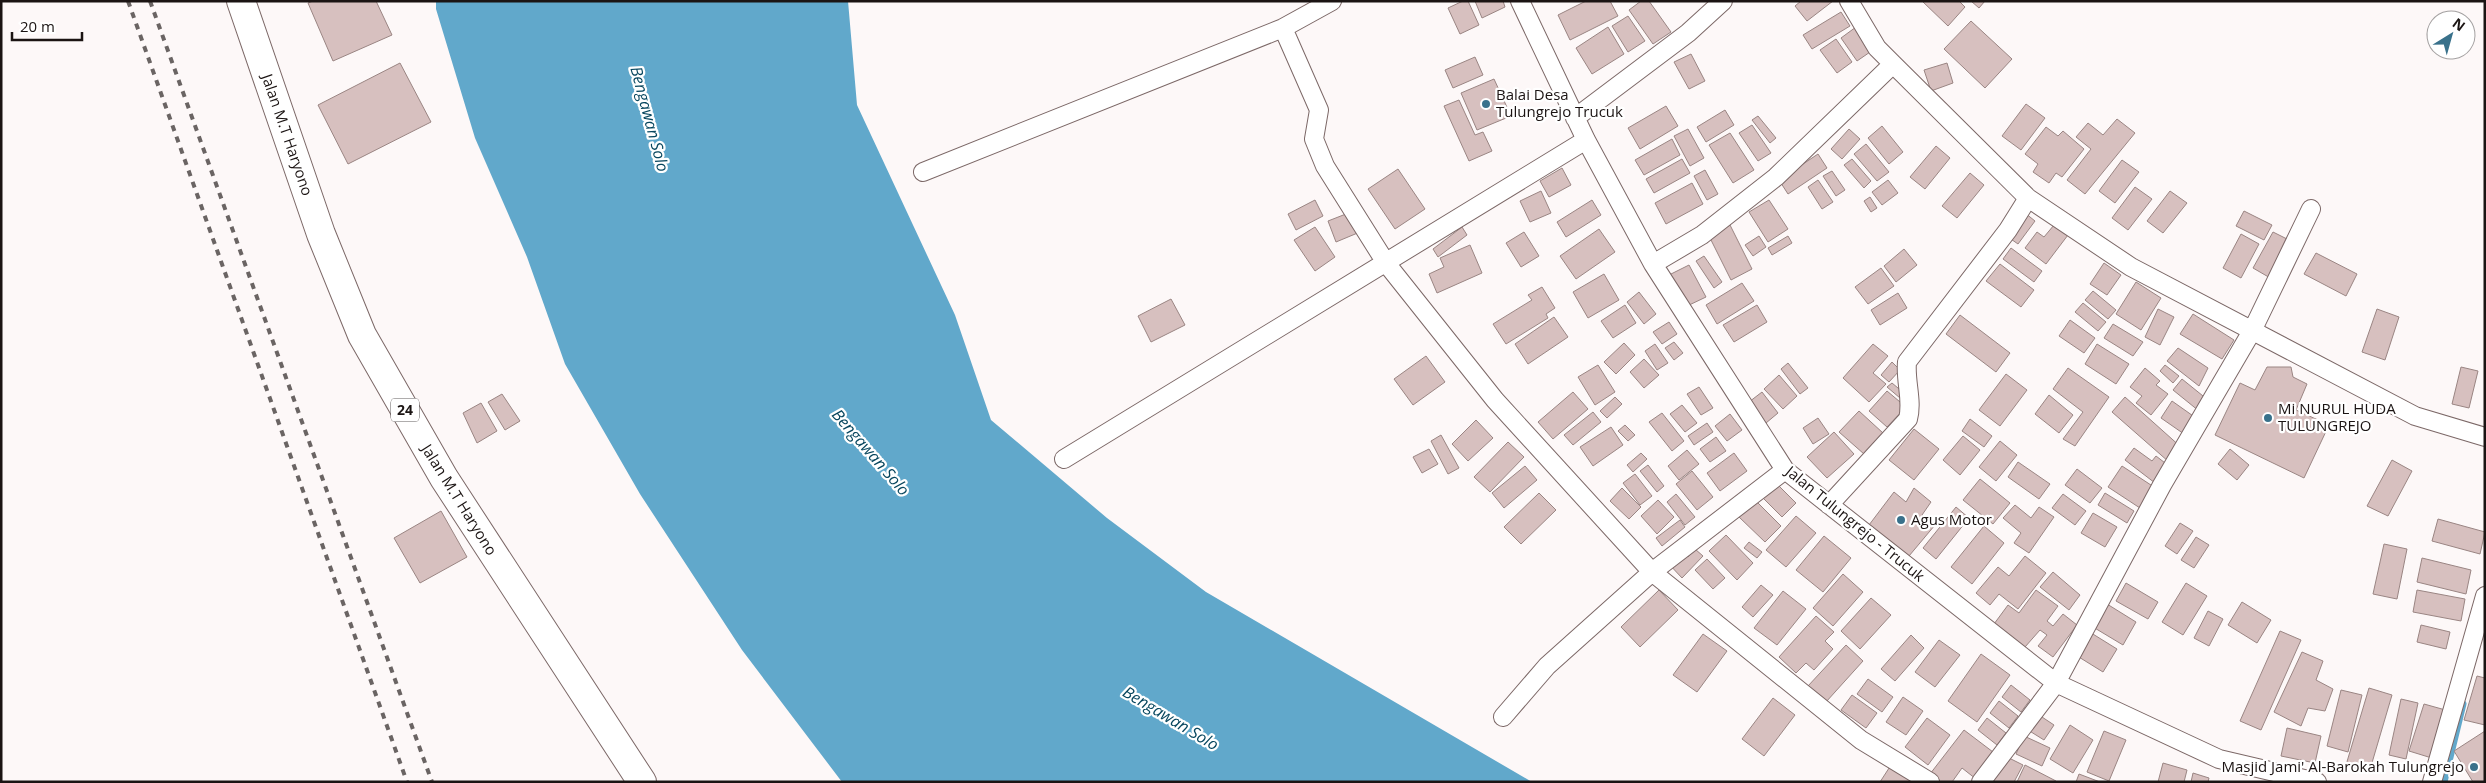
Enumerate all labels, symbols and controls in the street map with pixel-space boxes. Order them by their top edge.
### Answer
scale bar [12,10,82,42]
north arrow [2426,10,2476,60]
text: N [2449,13,2469,35]
text: 20 m [20,16,55,36]
water label: Bengawan Solo [625,64,675,174]
street label: Jalan M.T Haryono [257,69,318,198]
place label: Balai Desa Tulungrejo Trucuk [1496,84,1623,121]
marker: Balai Desa Tulungrejo Trucuk [1480,98,1492,110]
road number: 24 [391,398,419,422]
place label: Mi NURUL HUDA TULUNGREJO [2278,398,2396,435]
water label: Bengawan Solo [827,404,915,500]
marker: Mi NURUL HUDA TULUNGREJO [2262,412,2274,424]
street label: Jalan M.T Haryono [417,438,502,559]
street label: Jalan Tulungrejo - Trucuk [1780,460,1929,586]
place label: Agus Motor [1911,509,1992,529]
marker: Agus Motor [1895,514,1907,526]
water label: Bengawan Solo [1119,681,1223,755]
place label: Masjid Jami' Al-Barokah Tulungrejo [2221,756,2464,776]
marker: Masjid Jami' Al-Barokah Tulungrejo [2468,761,2480,773]

